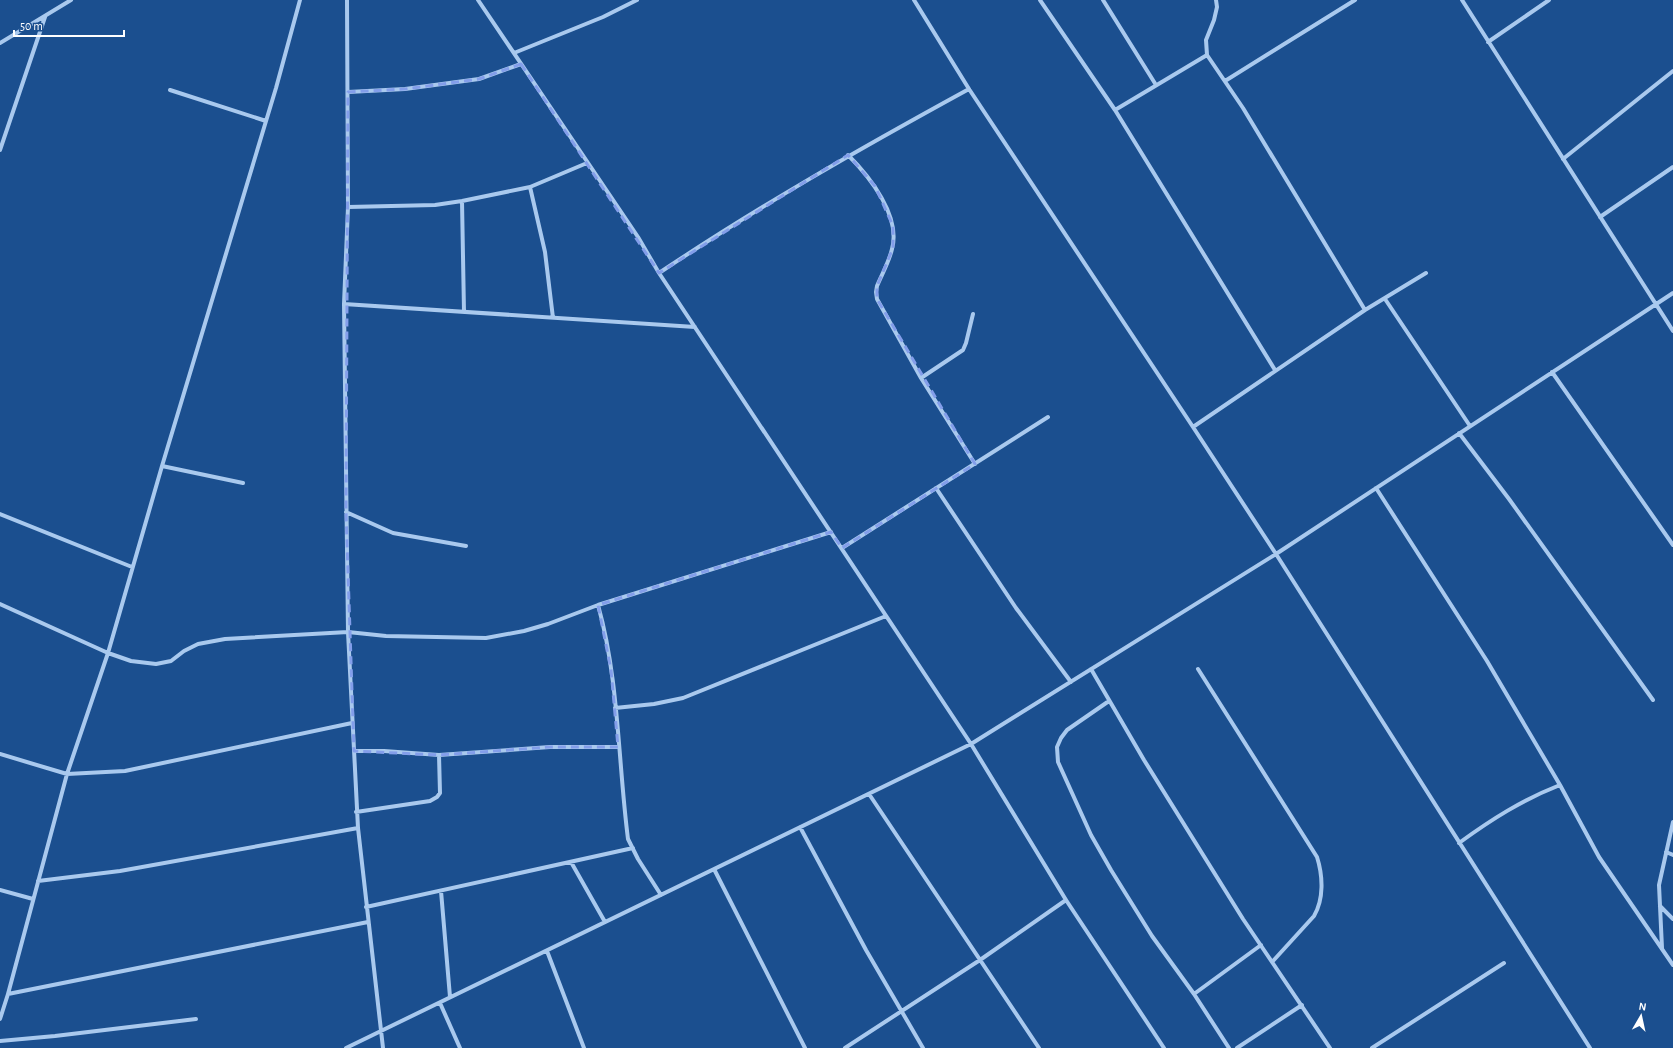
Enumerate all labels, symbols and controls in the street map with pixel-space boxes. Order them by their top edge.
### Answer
scale bar [14,12,124,38]
text: 50 m [20,20,43,32]
north arrow [1621,996,1661,1036]
text: N [1638,1001,1647,1013]

